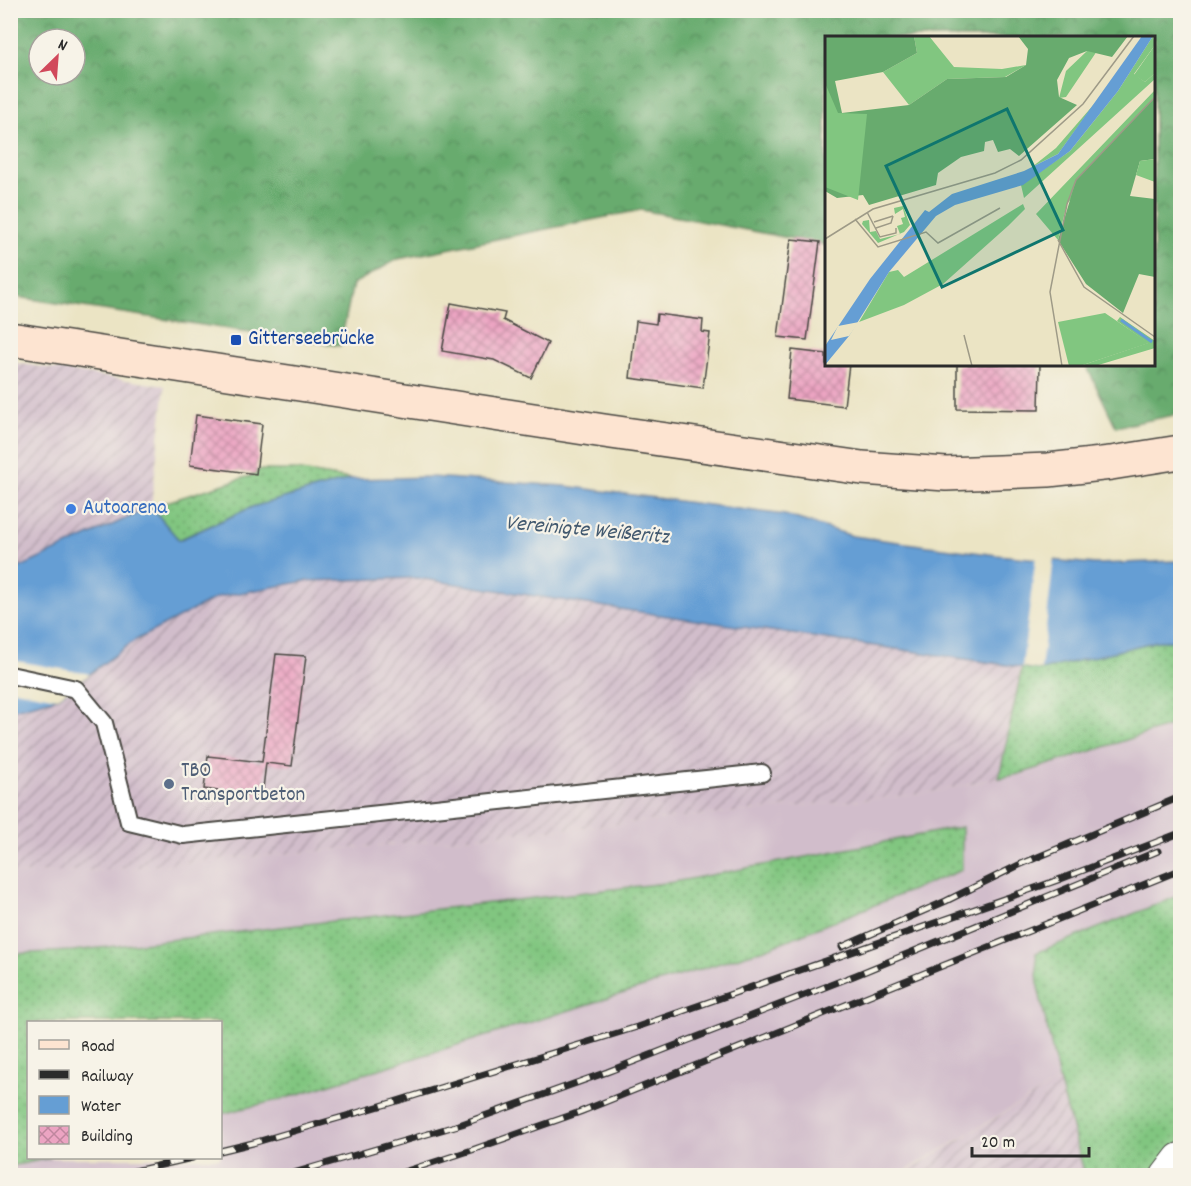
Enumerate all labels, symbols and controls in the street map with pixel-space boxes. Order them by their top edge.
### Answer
north arrow [27,27,87,87]
text: N [54,34,71,58]
inset map [825,36,1155,366]
place label: Gitterseebrücke [248,325,375,355]
marker: Gitterseebrücke [229,333,243,347]
place label: Autoarena [83,494,168,524]
marker: Autoarena [64,502,78,516]
water label: Vereinigte Weißeritz [504,508,672,554]
place label: TBO Transportbeton [181,757,305,811]
marker: TBO Transportbeton [162,777,176,791]
legend [27,1021,222,1159]
text: Road [81,1035,115,1060]
text: Railway [81,1065,134,1090]
text: Water [81,1095,121,1120]
scale bar [972,1120,1089,1158]
text: Building [81,1125,133,1150]
text: 20 m [981,1131,1015,1156]

